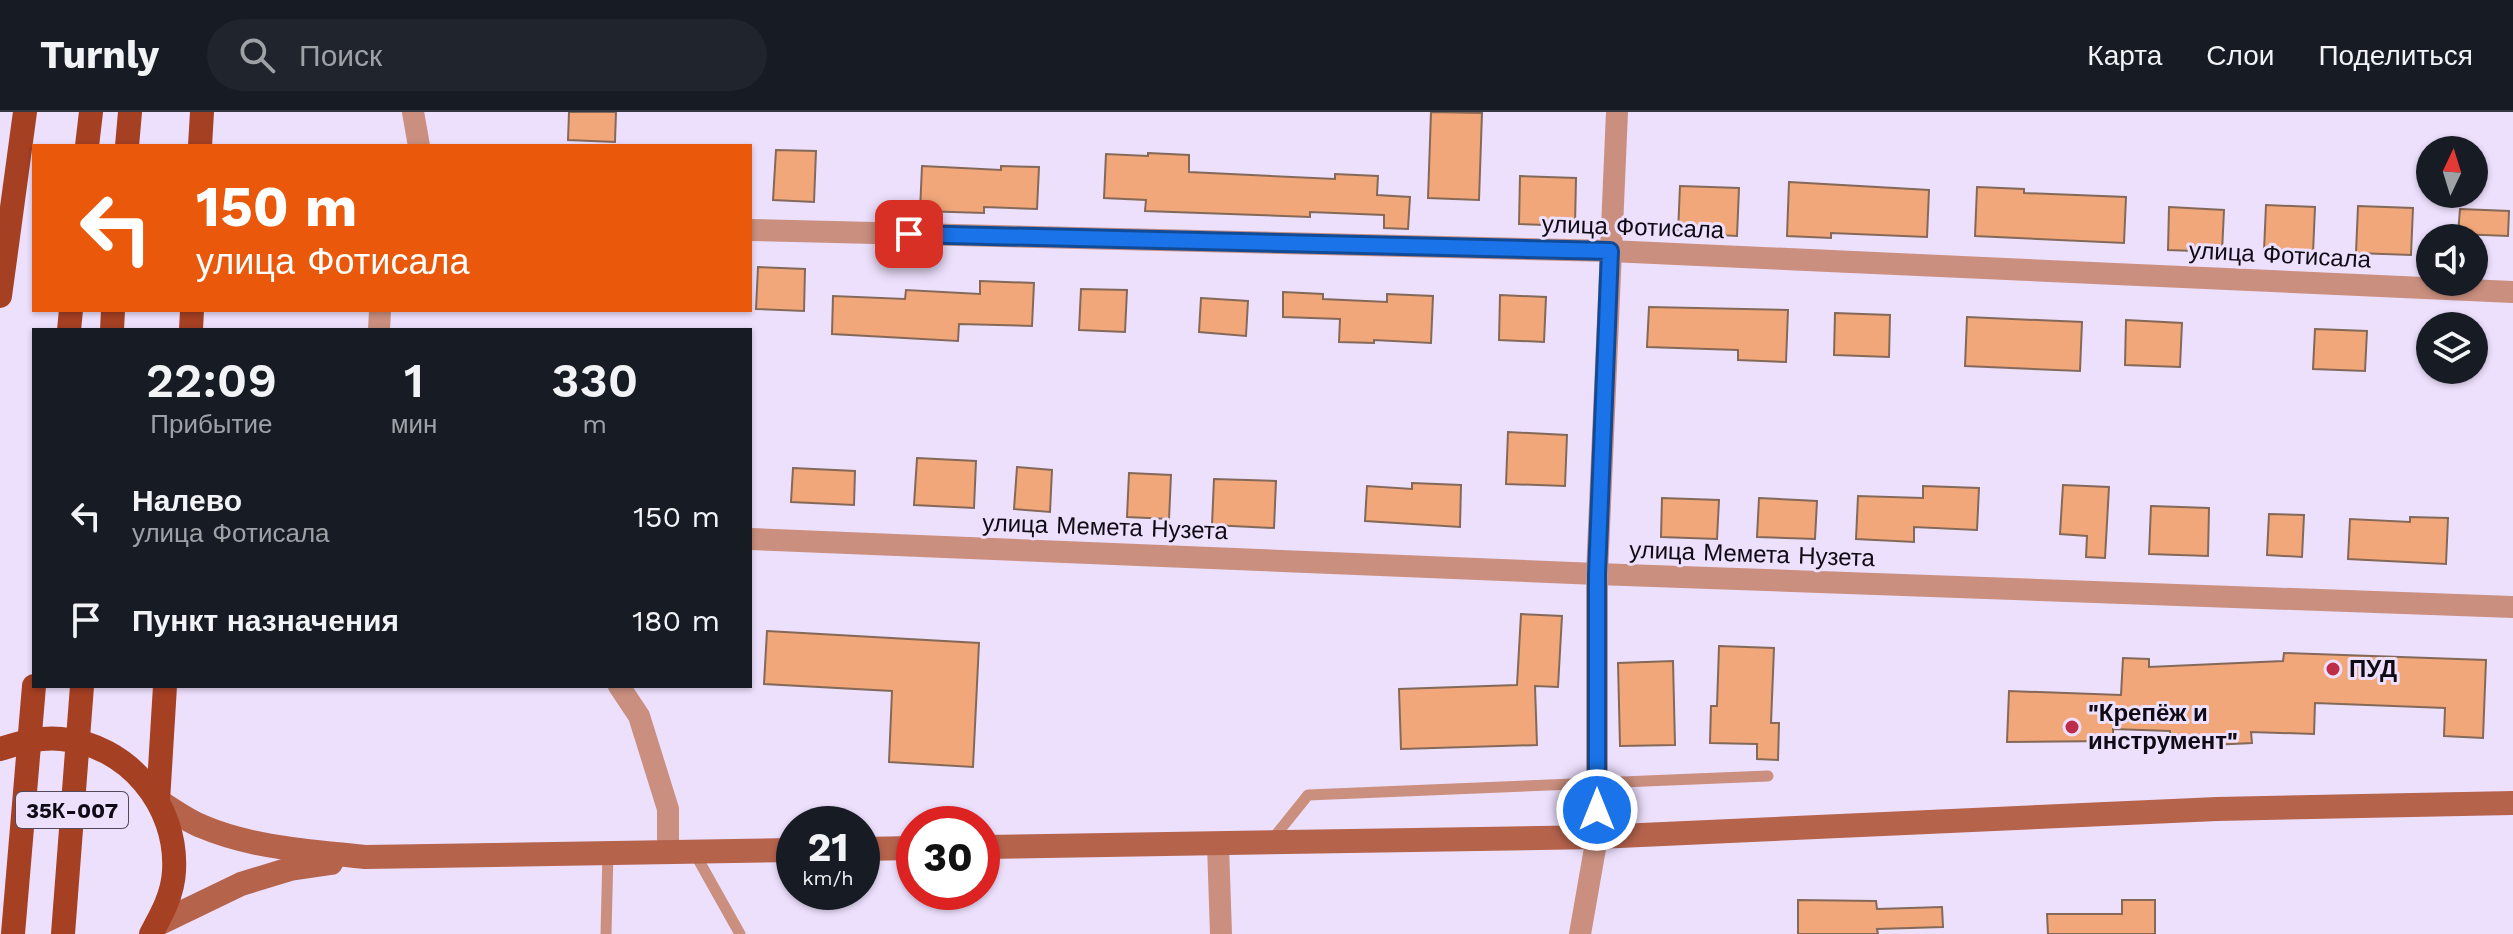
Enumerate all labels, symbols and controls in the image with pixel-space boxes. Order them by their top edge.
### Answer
search box [207,19,767,91]
text: Turnly [40,33,159,77]
icon: search [235,33,279,77]
text: Поиск [299,38,382,73]
text: Карта [2087,39,2162,72]
text: Слои [2206,39,2274,72]
text: Поделиться [2318,39,2473,72]
north arrow [2416,136,2488,208]
map controls [2416,136,2488,384]
text: 150 m [196,174,358,240]
icon: left [64,176,168,280]
pin [875,200,943,268]
street label: улица Фотисала [1541,210,1725,244]
icon: arrive [887,212,931,256]
button: sound [2416,224,2488,296]
street label: улица Фотисала [2188,236,2372,274]
text: улица Фотисала [196,241,470,283]
button: layers [2416,312,2488,384]
text: 22:09 [146,352,277,409]
text: 1 [404,352,424,409]
text: 330 [551,352,638,409]
text: Прибытие [150,409,272,439]
text: мин [391,409,437,439]
text: m [582,409,607,439]
text: Налево [132,483,242,518]
icon: left [64,494,108,538]
text: 150 m [633,499,720,534]
street label: улица Мемета Нузета [982,509,1229,545]
text: улица Фотисала [132,518,330,548]
street label: улица Мемета Нузета [1629,536,1876,572]
icon: arrive [64,598,108,642]
text: Пункт назначения [132,603,399,638]
text: 180 m [632,603,720,638]
place label: ПУД [2349,655,2397,683]
marker: ПУД [2324,660,2342,678]
place label: "Крепёж и инструмент" [2088,699,2238,755]
marker: "Крепёж и инструмент" [2063,718,2081,736]
position arrow [1555,768,1639,852]
road number: 35К-007 [16,792,128,828]
speed limit sign: 30 [896,806,1000,910]
text: 21 [807,824,849,871]
text: km/h [802,866,854,890]

